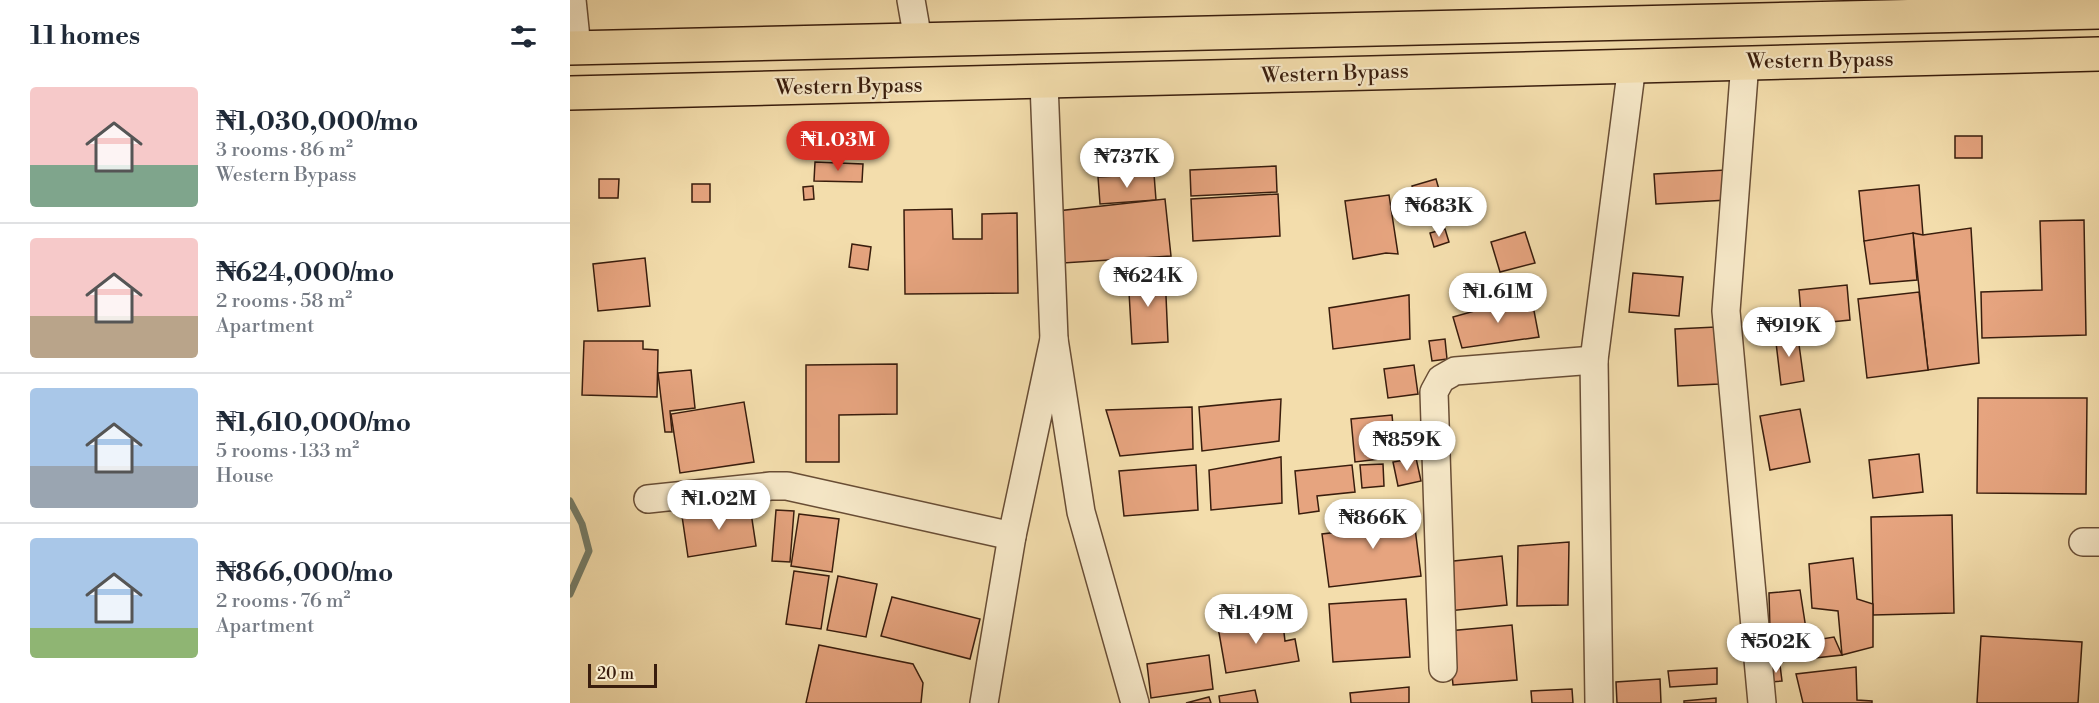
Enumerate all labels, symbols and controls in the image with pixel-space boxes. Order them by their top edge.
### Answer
text: 11 homes [30,20,140,52]
icon: filters [507,20,540,53]
street label: Western Bypass [1745,47,1894,75]
street label: Western Bypass [1260,58,1409,90]
street label: Western Bypass [774,73,923,101]
text: ₦1,030,000/mo [216,106,418,138]
icon: home [78,111,150,183]
pin: ₦1.03M [789,121,887,172]
text: ₦1.03M [800,128,876,153]
text: 3 rooms · 86 m² [216,138,353,163]
pin: ₦737K [1085,138,1169,189]
text: ₦737K [1094,145,1160,170]
text: Western Bypass [216,163,356,188]
pin: ₦683K [1397,187,1481,238]
text: ₦683K [1405,194,1473,219]
text: ₦624,000/mo [216,257,394,289]
pin: ₦624K [1106,257,1190,308]
icon: home [78,262,150,334]
text: ₦624K [1113,264,1183,289]
pin: ₦1.61M [1449,273,1547,324]
text: ₦1.61M [1463,280,1533,305]
text: 2 rooms · 58 m² [216,289,352,314]
pin: ₦919K [1747,307,1831,358]
text: Apartment [216,314,314,339]
text: ₦919K [1757,314,1821,339]
text: ₦1,610,000/mo [216,407,411,439]
icon: home [78,412,150,484]
pin: ₦859K [1365,421,1449,472]
text: ₦859K [1373,428,1441,453]
text: 5 rooms · 133 m² [216,439,359,464]
text: House [216,464,274,489]
pin: ₦1.02M [670,480,768,531]
text: ₦1.02M [681,487,757,512]
pin: ₦866K [1331,499,1415,550]
text: ₦866K [1338,506,1408,531]
text: ₦866,000/mo [216,557,393,589]
icon: home [78,562,150,634]
text: 2 rooms · 76 m² [216,589,350,614]
pin: ₦1.49M [1207,594,1305,645]
text: ₦1.49M [1219,601,1293,626]
text: Apartment [216,614,314,639]
pin: ₦502K [1734,623,1818,674]
text: ₦502K [1741,630,1811,655]
scale bar [588,661,657,688]
text: 20 m [597,664,634,684]

